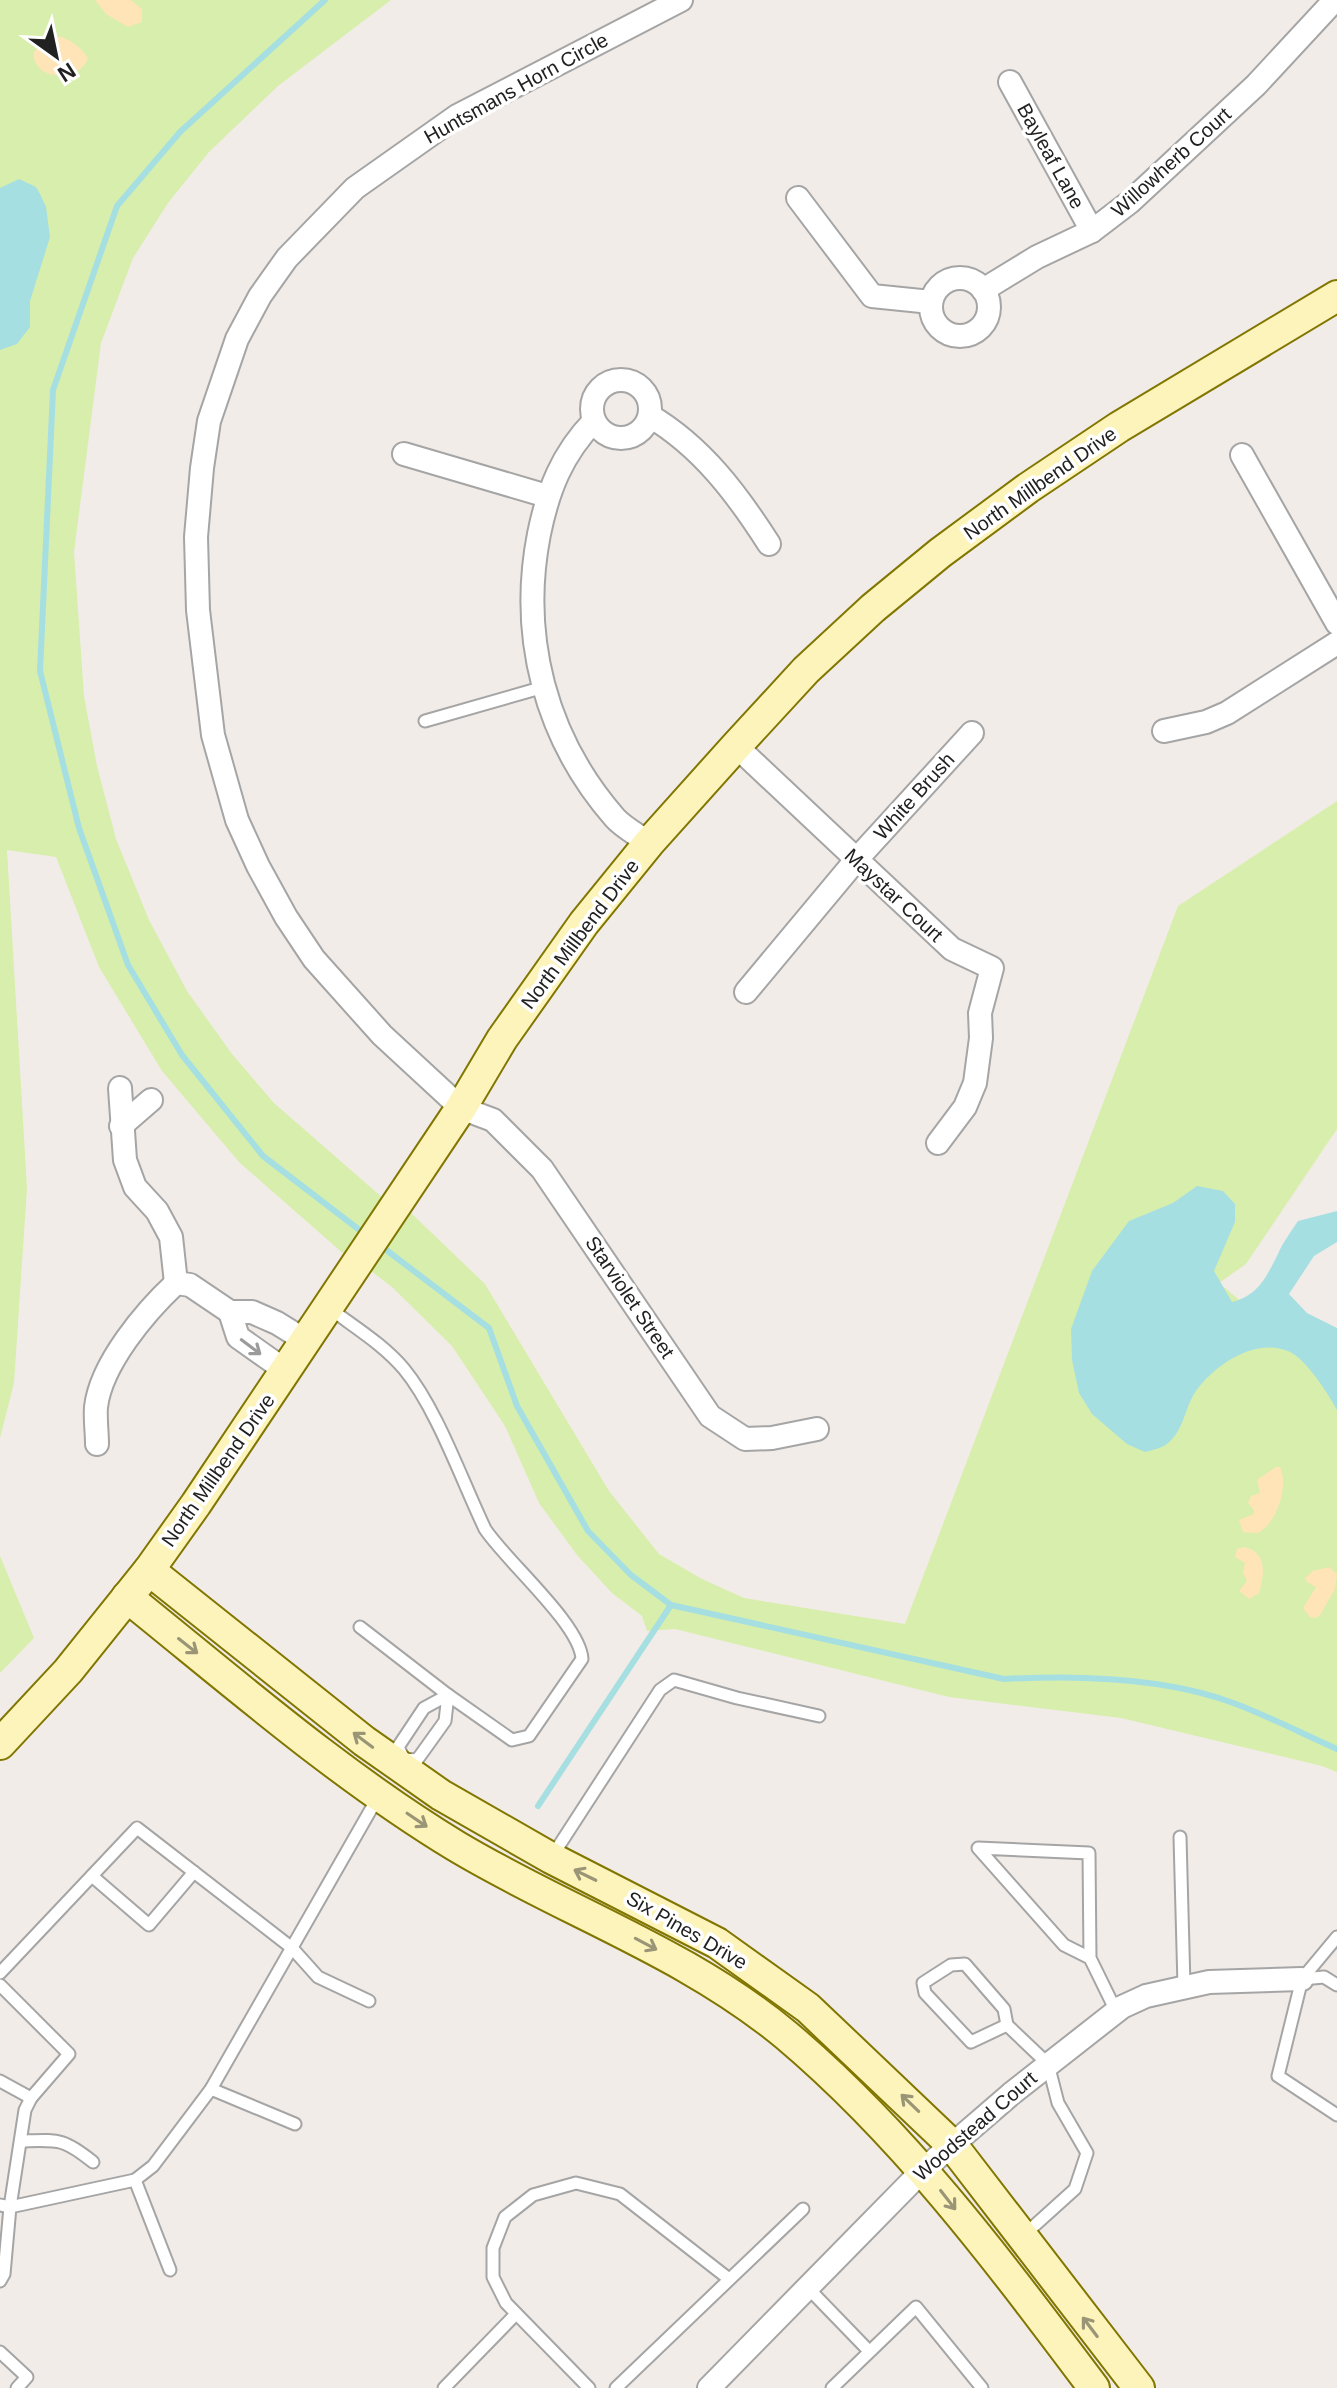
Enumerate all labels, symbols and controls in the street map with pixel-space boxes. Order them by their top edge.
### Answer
north arrow [16,16,96,96]
street label: Huntsmans Horn Circle [420,28,612,148]
text: N [53,58,80,87]
street label: Bayleaf Lane [1013,100,1089,212]
street label: Willowherb Court [1107,103,1235,221]
street label: North Millbend Drive [959,422,1121,544]
street label: White Brush [869,748,959,844]
street label: Maystar Court [841,844,948,946]
street label: North Millbend Drive [517,855,643,1013]
street label: Starviolet Street [581,1232,679,1362]
one-way arrow [240,1338,262,1355]
street label: North Millbend Drive [157,1389,279,1551]
one-way arrow [177,1637,198,1655]
one-way arrow [353,1732,374,1749]
one-way arrow [405,1812,427,1828]
one-way arrow [573,1867,597,1882]
street label: Six Pines Drive [623,1887,751,1973]
one-way arrow [633,1936,657,1952]
street label: Woodstead Court [909,2066,1041,2185]
one-way arrow [901,2094,920,2113]
one-way arrow [940,2189,957,2210]
one-way arrow [1082,2317,1099,2338]

